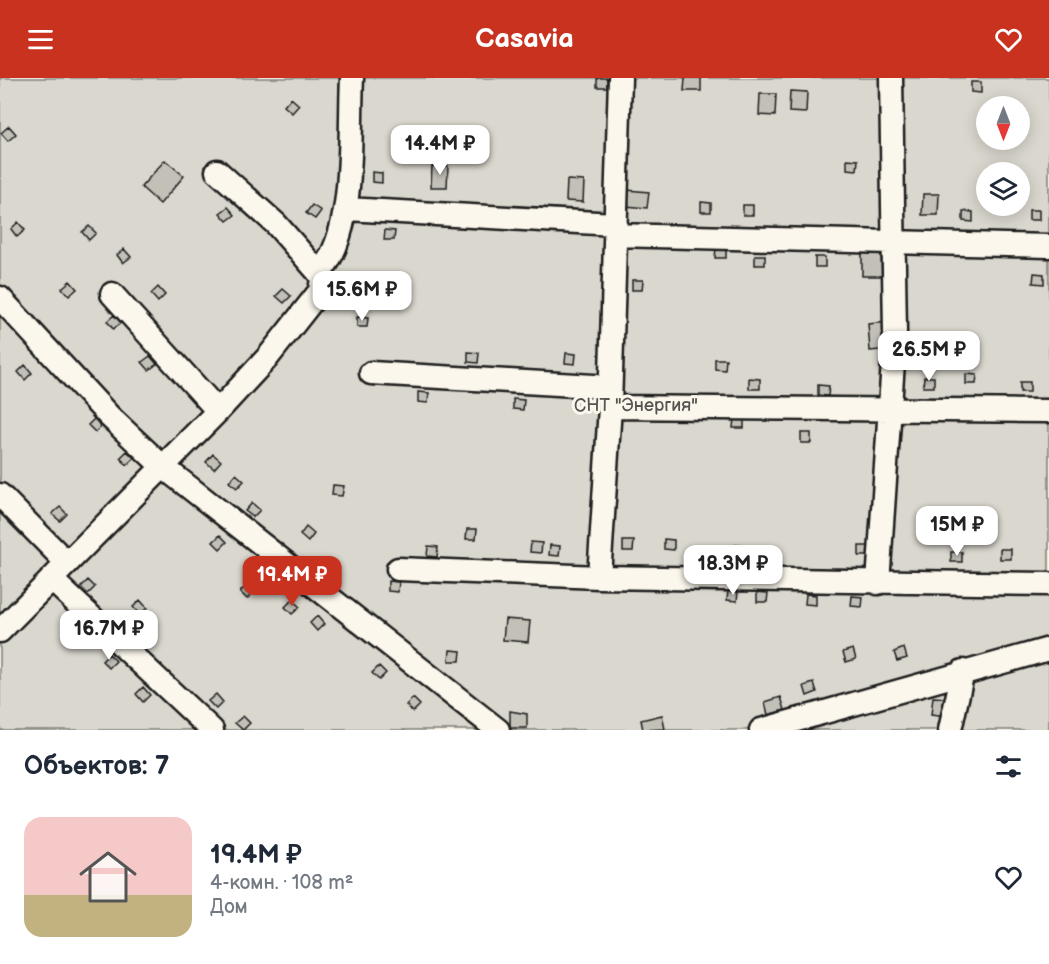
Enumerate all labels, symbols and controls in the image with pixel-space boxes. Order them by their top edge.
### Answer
icon: menu [24,23,57,56]
text: Casavia [475,23,574,55]
icon: heart [992,23,1025,56]
north arrow [976,96,1030,150]
map controls [976,96,1030,216]
pin: 14.4M ₽ [385,125,495,176]
text: 14.4M ₽ [405,132,475,156]
button: layers [976,162,1030,216]
pin: 15.6M ₽ [307,271,417,322]
text: 15.6M ₽ [327,278,397,302]
pin: 26.5M ₽ [874,331,984,382]
text: 26.5M ₽ [892,338,966,362]
park label: СНТ "Энергия" [574,395,698,416]
pin: 15M ₽ [915,506,999,557]
text: 15M ₽ [930,513,984,537]
pin: 18.3M ₽ [678,545,788,596]
text: 18.3M ₽ [698,552,768,576]
pin: 19.4M ₽ [237,556,347,607]
text: 19.4M ₽ [257,563,327,587]
pin: 16.7M ₽ [54,610,164,661]
text: 16.7M ₽ [74,617,144,641]
icon: filters [992,750,1025,783]
text: Объектов: 7 [24,751,169,782]
text: 19.4M ₽ [210,840,302,871]
icon: home [72,841,144,913]
icon: heart [992,861,1025,894]
text: 4-комн. · 108 m² [210,871,353,895]
text: Дом [210,895,248,919]

